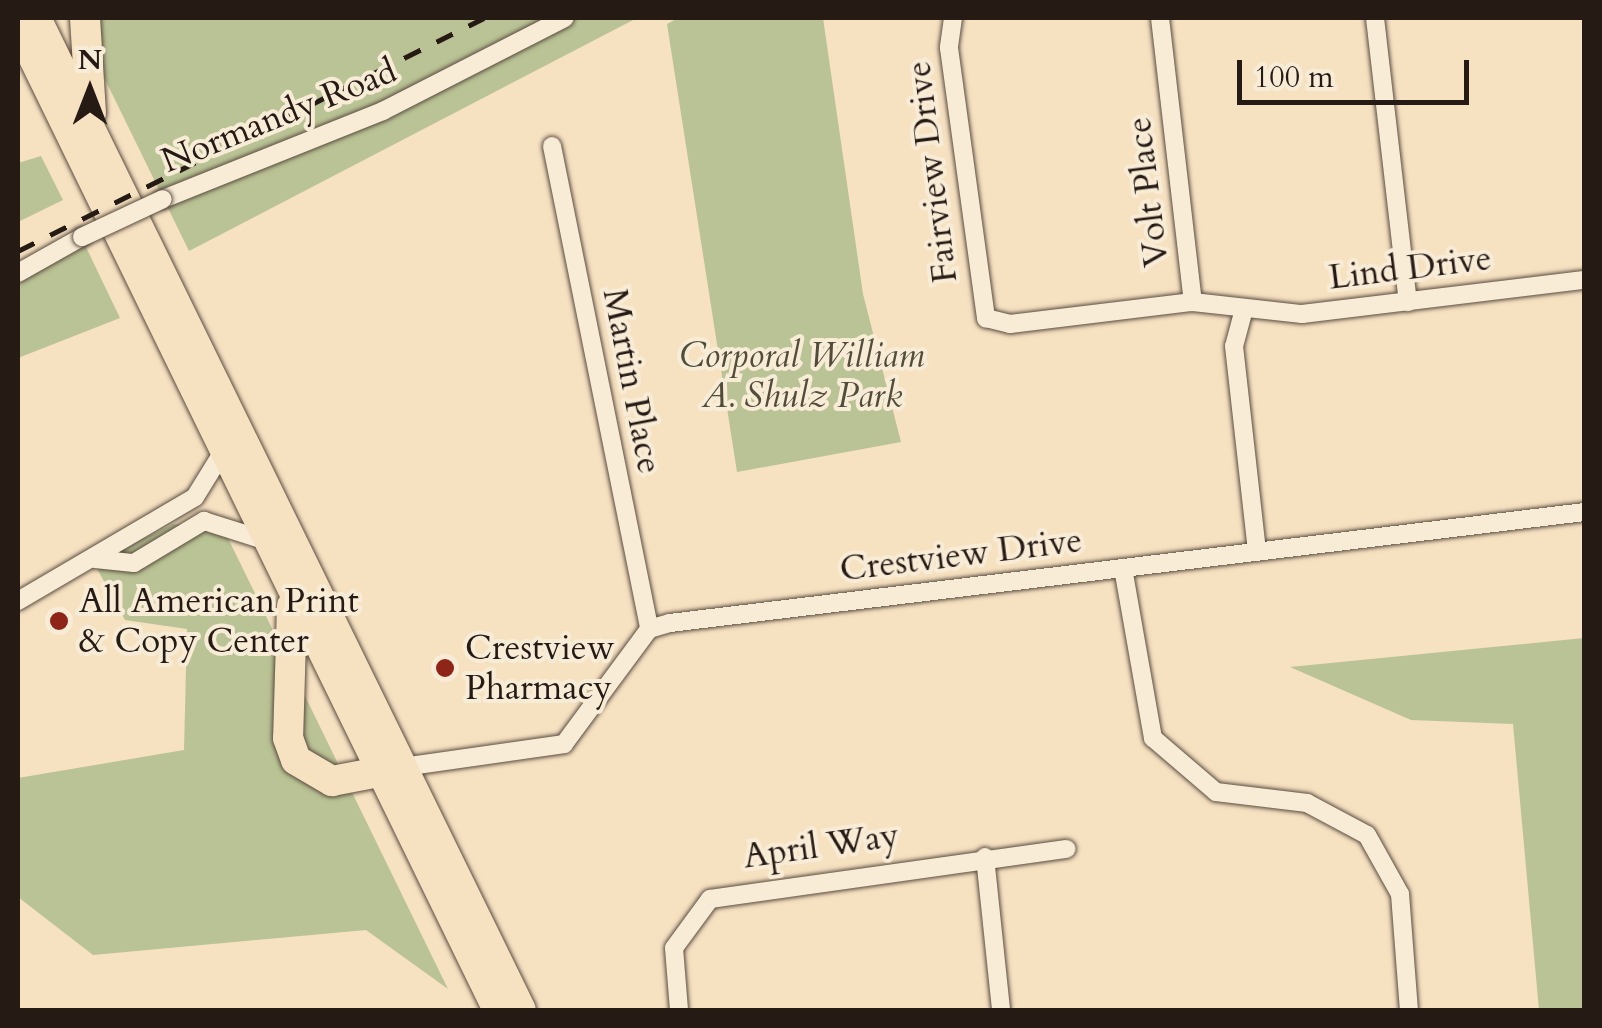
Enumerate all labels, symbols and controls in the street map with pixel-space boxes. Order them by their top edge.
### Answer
north arrow [40,40,140,140]
scale bar [1242,40,1474,102]
text: N [78,41,102,79]
street label: Normandy Road [155,50,403,182]
text: 100 m [1254,57,1334,98]
street label: Fairview Drive [898,59,966,285]
street label: Volt Place [1118,115,1178,269]
street label: Lind Drive [1326,237,1494,299]
street label: Martin Place [593,285,671,477]
park label: Corporal William A. Shulz Park [679,335,925,417]
street label: Crestview Drive [837,519,1085,591]
place label: All American Print & Copy Center [79,580,359,662]
marker: All American Print & Copy Center [48,610,70,632]
place label: Crestview Pharmacy [465,627,615,709]
marker: Crestview Pharmacy [434,657,456,679]
street label: April Way [740,814,902,878]

